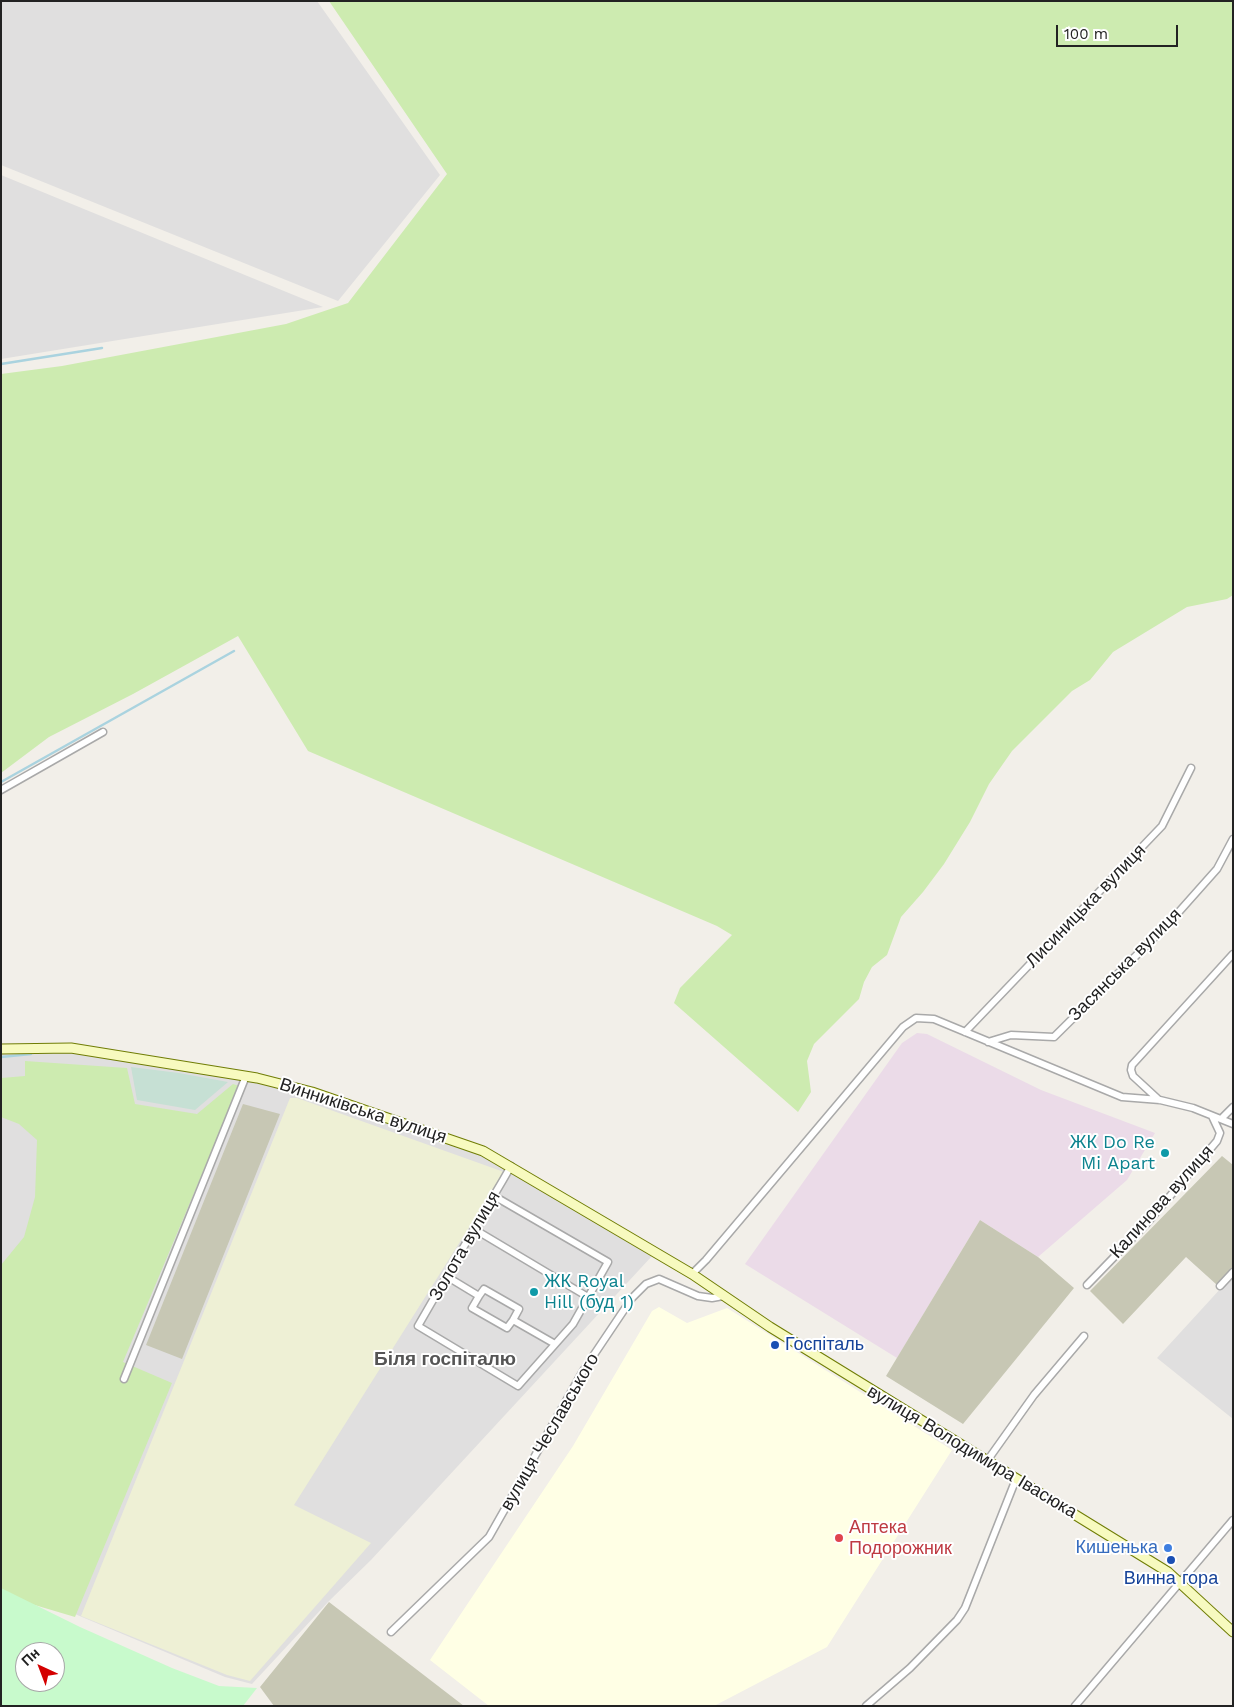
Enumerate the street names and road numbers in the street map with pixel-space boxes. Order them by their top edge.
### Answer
street label: Лисиницька вулиця [1021,840,1151,972]
street label: Засянська вулиця [1064,904,1186,1026]
street label: Винниківська вулиця [277,1074,449,1148]
street label: Калинова вулиця [1105,1141,1219,1263]
street label: Золота вулиця [425,1187,505,1305]
street label: вулиця Чеславського [496,1350,604,1514]
street label: вулиця Володимира Івасюка [863,1381,1081,1523]

